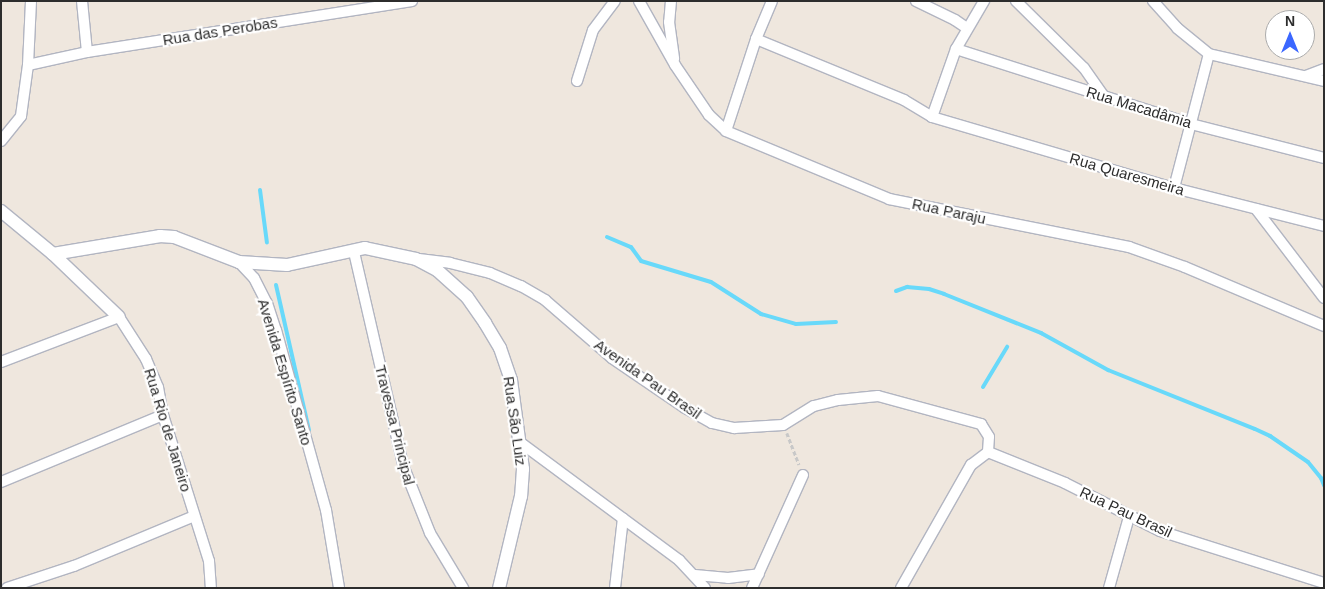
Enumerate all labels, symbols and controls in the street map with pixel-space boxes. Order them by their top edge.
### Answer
north arrow [1265,10,1315,60]
street label: Rua das Perobas [161,13,279,49]
text: N [1285,13,1295,29]
street label: Rua Macadâmia [1084,82,1194,132]
street label: Rua Quaresmeira [1068,149,1186,199]
street label: Rua Paraju [910,194,988,228]
street label: Avenida Espírito Santo [254,297,316,447]
street label: Avenida Pau Brasil [591,335,705,423]
street label: Travessa Principal [371,363,419,487]
street label: Rua Rio de Janeiro [141,366,195,494]
street label: Rua São Luiz [500,375,530,467]
street label: Rua Pau Brasil [1077,483,1175,541]

